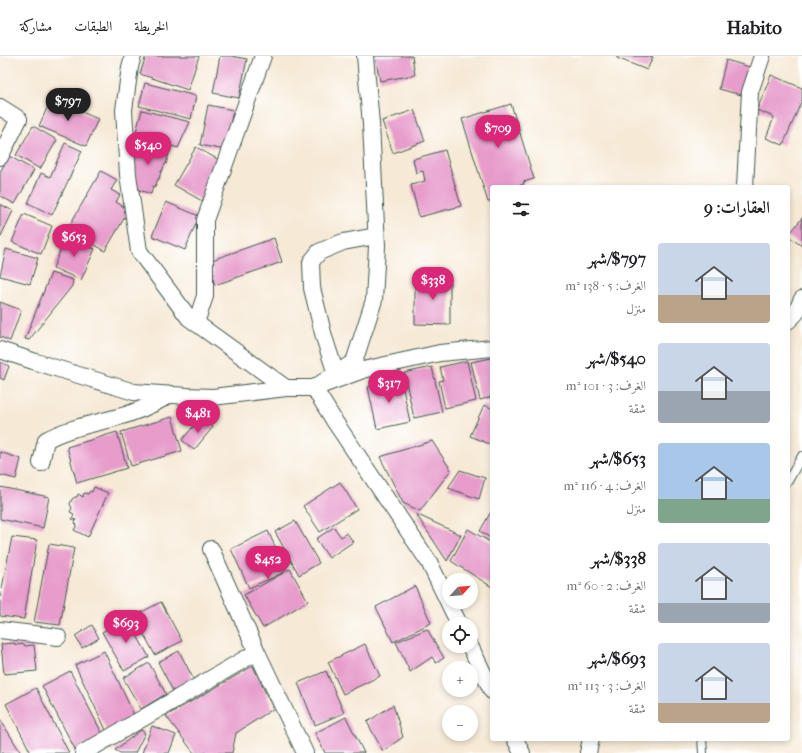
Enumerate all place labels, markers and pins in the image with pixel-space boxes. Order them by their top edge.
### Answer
pin: $797 [44,88,92,122]
pin: $709 [474,115,522,149]
pin: $540 [124,132,172,166]
pin: $653 [50,224,98,258]
pin: $338 [409,267,457,301]
pin: $317 [365,370,413,404]
pin: $481 [174,400,222,434]
pin: $452 [244,546,292,580]
pin: $693 [102,610,150,644]

